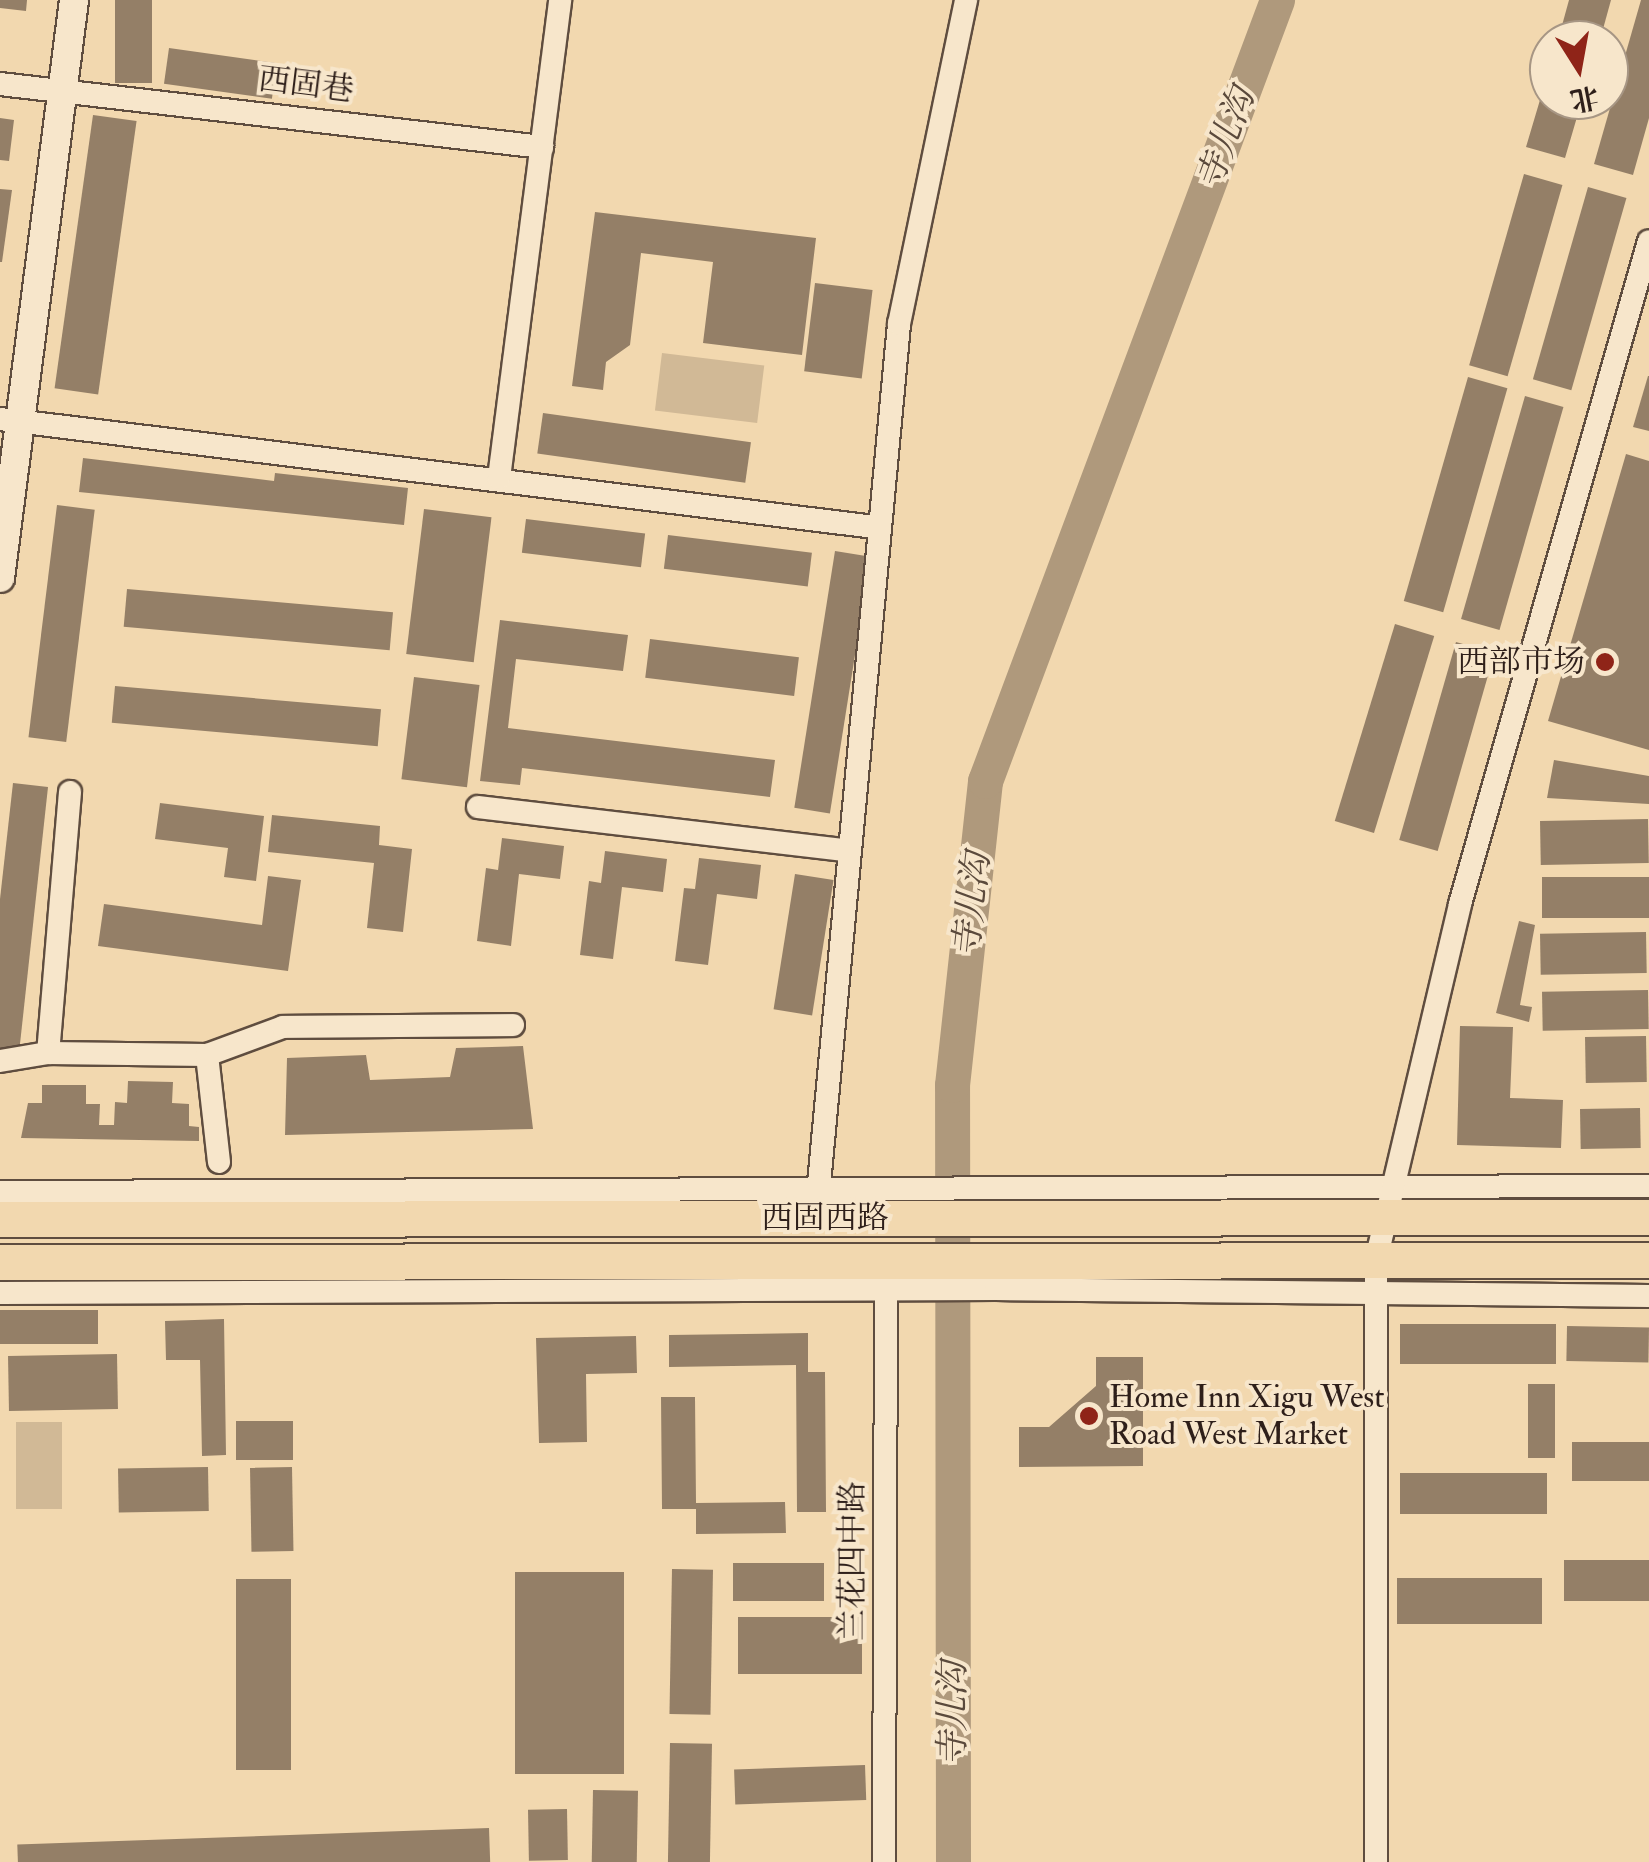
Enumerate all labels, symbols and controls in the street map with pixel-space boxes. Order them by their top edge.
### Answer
north arrow [1529,20,1629,120]
street label: 西固巷 [256,60,356,110]
text: 北 [1567,78,1602,118]
water label: 寺儿沟 [1188,82,1264,196]
place label: 西部市场 [1457,643,1585,681]
marker: 西部市场 [1594,651,1616,673]
water label: 寺儿沟 [946,851,998,959]
street label: 西固西路 [761,1199,889,1237]
place label: Home Inn Xigu West Road West Market [1109,1379,1385,1454]
marker: Home Inn Xigu West Road West Market [1078,1405,1100,1427]
street label: 兰花四中路 [834,1481,872,1641]
water label: 寺儿沟 [932,1662,974,1766]

